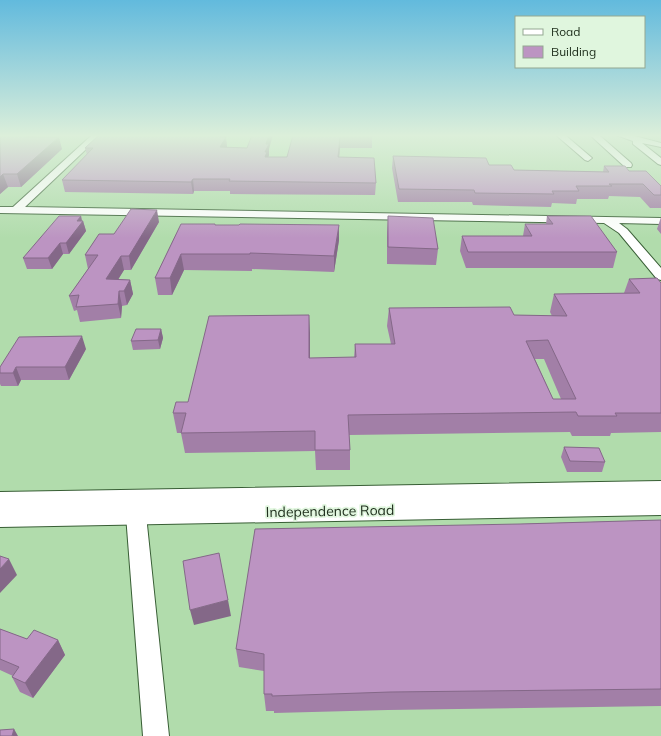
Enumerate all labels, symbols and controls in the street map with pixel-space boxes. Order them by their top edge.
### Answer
legend [515,16,645,68]
text: Road [551,24,580,39]
text: Building [551,44,596,59]
street label: Independence Road [266,501,394,521]

